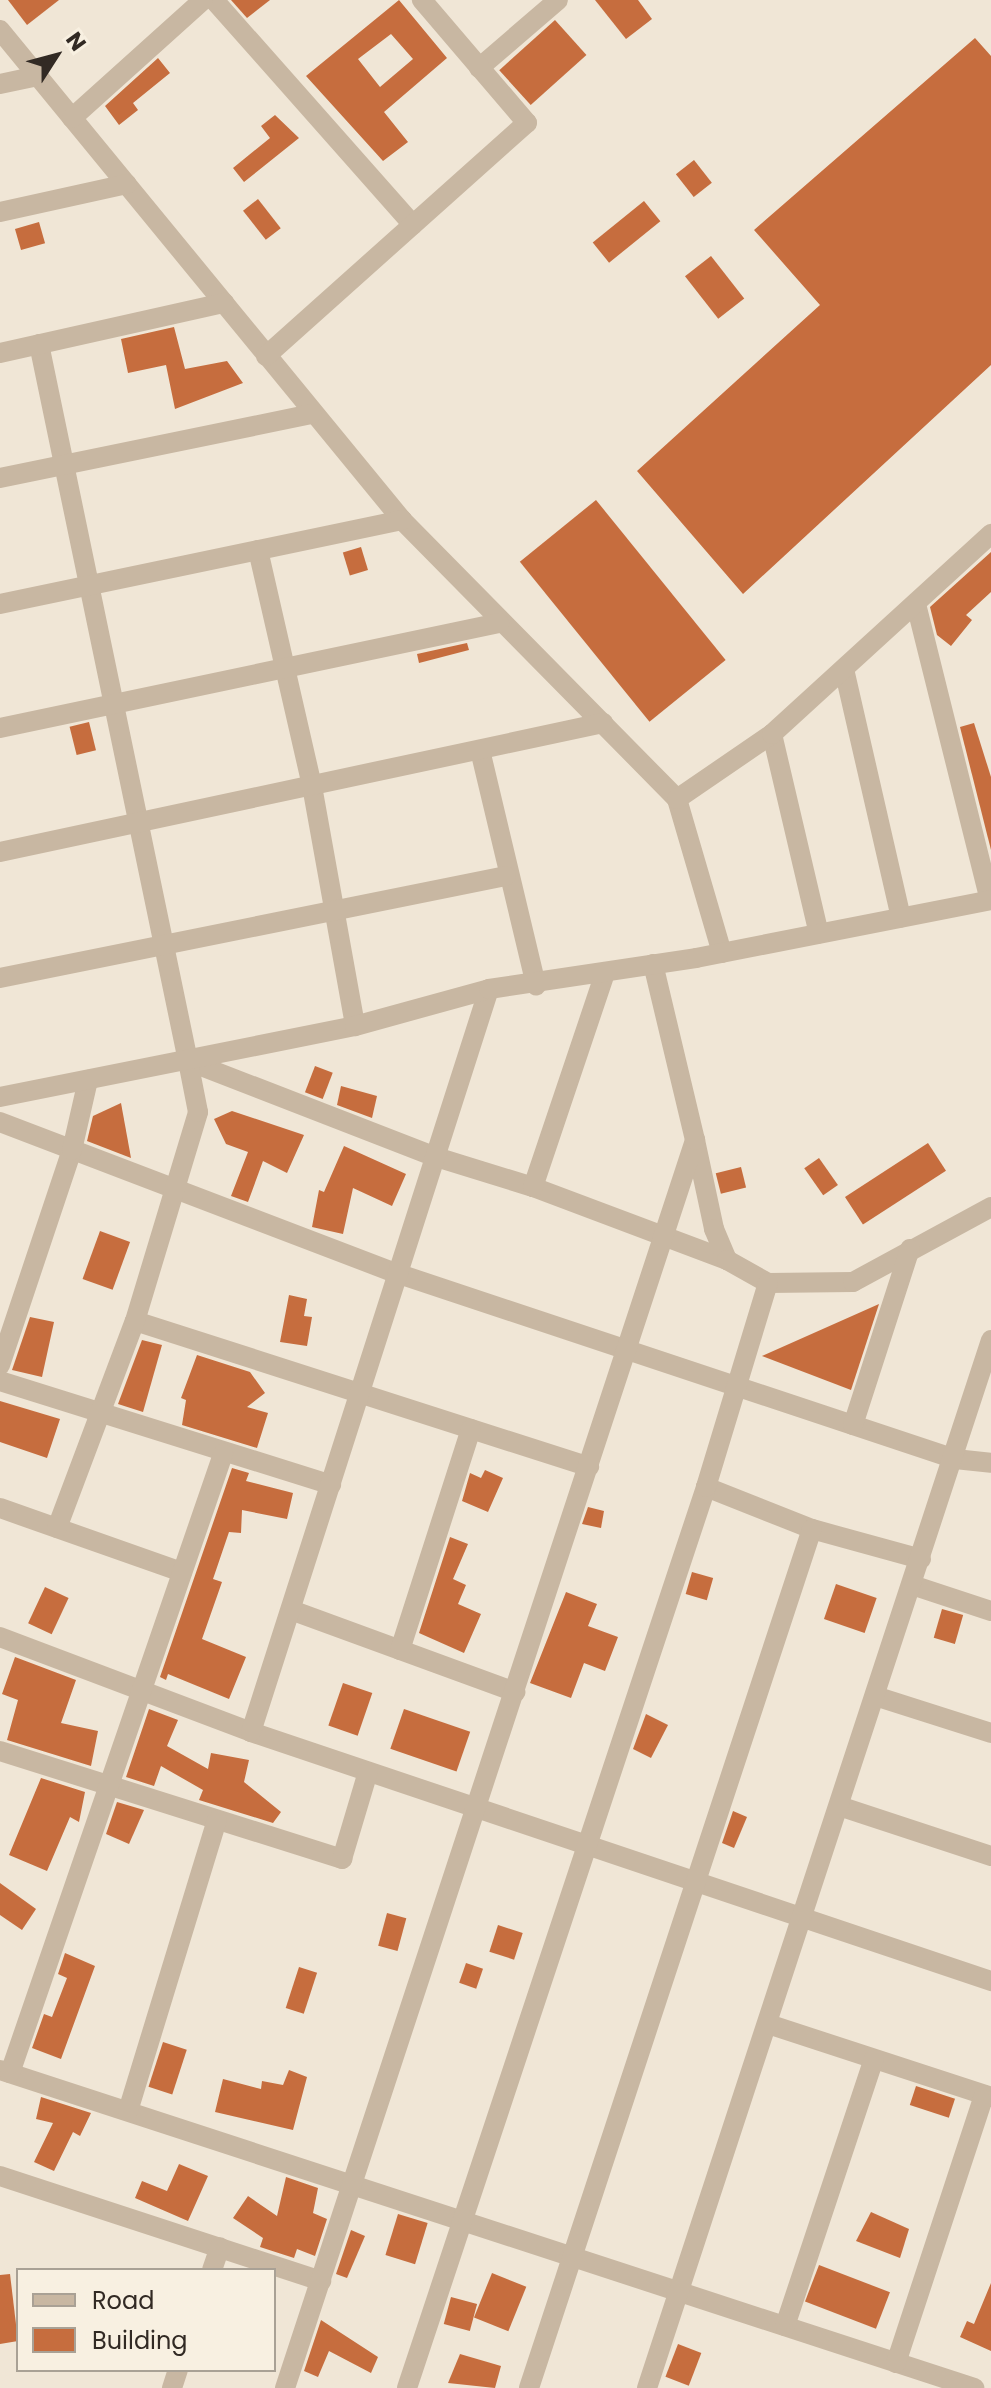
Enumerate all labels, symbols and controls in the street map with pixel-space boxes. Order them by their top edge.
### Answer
north arrow [16,16,96,96]
text: N [58,26,93,57]
legend [16,2268,276,2372]
text: Road [92,2284,154,2317]
text: Building [92,2324,188,2357]

